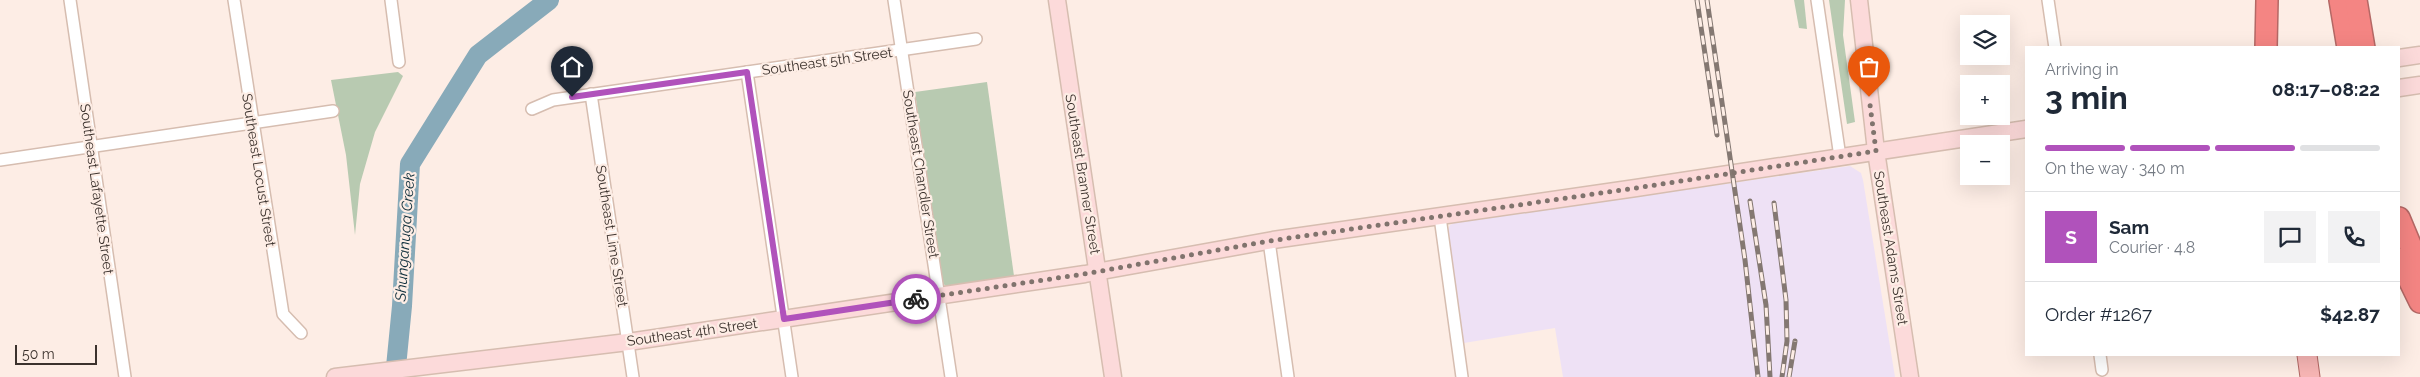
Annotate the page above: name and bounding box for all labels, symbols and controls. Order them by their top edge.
map controls [1960,15,2010,185]
button: layers [1960,15,2010,65]
street label: Southeast 5th Street [761,44,894,78]
pin [551,46,593,97]
pin [1848,46,1890,97]
icon: home [558,53,586,81]
icon: bag [1855,53,1883,81]
text: Arriving in [2045,60,2119,79]
button: + [1960,75,2010,125]
text: 08:17–08:22 [2272,78,2380,100]
text: 3 min [2045,79,2128,116]
street label: Southeast Chandler Street [900,89,942,260]
street label: Southeast Locust Street [239,92,279,248]
street label: Southeast Branner Street [1062,93,1104,256]
street label: Southeast Lafayette Street [77,103,117,276]
button: − [1960,135,2010,185]
text: On the way · 340 m [2045,159,2185,178]
street label: Southeast Lime Street [593,164,631,308]
street label: Southeast Adams Street [1871,170,1911,327]
water label: Shunganuga Creek [391,172,418,303]
button: chat [2264,211,2316,263]
button: phone [2328,211,2380,263]
text: Sam [2109,216,2149,238]
text: S [2065,226,2077,248]
text: Courier · 4.8 [2109,238,2195,257]
courier [891,274,941,324]
icon: bike [902,285,930,313]
text: Order #1267 [2045,303,2152,325]
text: $42.87 [2320,303,2380,325]
street label: Southeast 4th Street [626,315,759,349]
scale bar [15,342,98,365]
text: 50 m [22,346,55,362]

